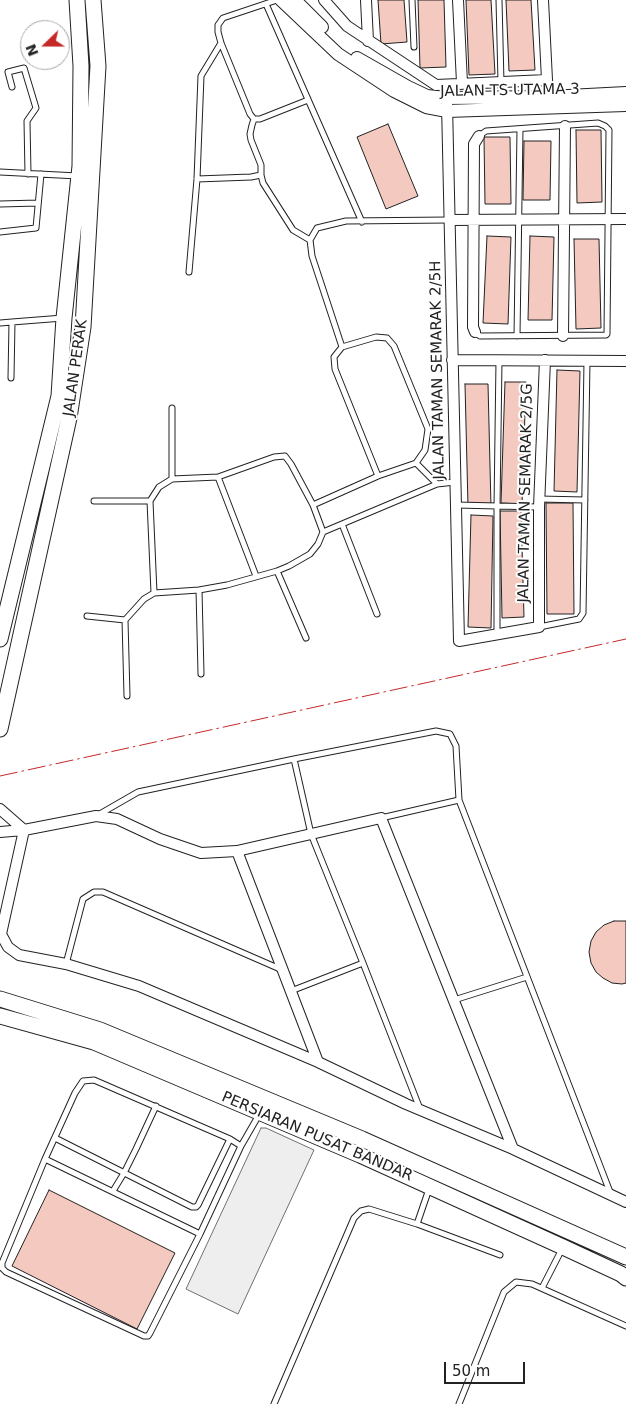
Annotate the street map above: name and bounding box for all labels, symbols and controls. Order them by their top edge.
north arrow [20,20,70,70]
text: N [22,42,42,59]
street label: JALAN TS UTAMA 3 [440,81,580,101]
street label: JALAN TAMAN SEMARAK 2/5H [427,260,449,480]
street label: JALAN PERAK [60,318,92,418]
street label: JALAN TAMAN SEMARAK 2/5G [515,383,537,603]
street label: PERSIARAN PUSAT BANDAR [219,1089,415,1185]
scale bar [446,1352,527,1384]
text: 50 m [452,1362,490,1380]

